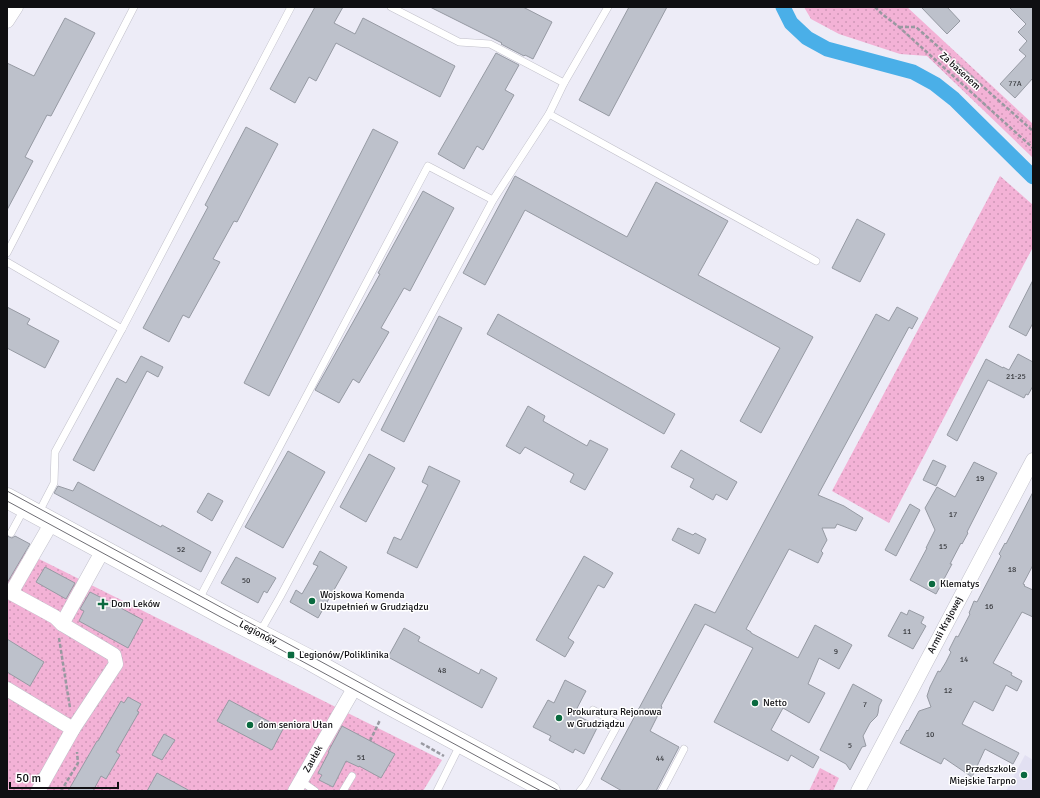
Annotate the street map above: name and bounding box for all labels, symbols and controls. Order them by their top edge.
street label: Za basenem [937,50,983,93]
house number: 77A [1008,78,1022,88]
house number: 21-25 [1006,371,1026,381]
house number: 19 [976,473,984,483]
house number: 17 [949,509,957,519]
house number: 15 [939,541,947,551]
house number: 52 [177,544,185,554]
house number: 18 [1008,564,1016,574]
house number: 50 [242,575,250,585]
place label: Klematys [940,578,980,590]
marker: Klematys [927,579,937,589]
place label: Wojskowa Komenda Uzupełnień w Grudziądzu [320,589,429,613]
street label: Armii Krajowej [925,594,965,656]
marker: Wojskowa Komenda Uzupełnień w Grudziądzu [307,596,317,606]
place label: Dom Leków [111,598,161,610]
marker: Dom Leków [98,599,108,609]
house number: 16 [985,601,993,611]
street label: Legionów [237,618,280,648]
house number: 11 [903,626,911,636]
house number: 9 [834,646,838,656]
place label: Legionów/Poliklinika [299,649,389,661]
marker: Legionów/Poliklinika [286,650,296,660]
house number: 14 [960,654,969,664]
house number: 48 [438,665,446,675]
house number: 12 [944,685,952,695]
place label: Netto [763,697,787,709]
marker: Netto [750,698,760,708]
house number: 7 [863,699,867,709]
place label: Prokuratura Rejonowa w Grudziądzu [567,706,662,730]
marker: Prokuratura Rejonowa w Grudziądzu [554,713,564,723]
place label: dom seniora Ułan [258,719,333,731]
marker: dom seniora Ułan [245,720,255,730]
house number: 10 [926,729,934,739]
house number: 5 [848,740,852,750]
street label: Zaułek [301,743,325,775]
house number: 51 [357,752,365,762]
house number: 44 [656,753,665,763]
place label: Przedszkole Miejskie Tarpno [949,763,1016,787]
scale bar [10,764,118,790]
marker: Przedszkole Miejskie Tarpno [1019,770,1029,780]
text: 50 m [16,771,41,786]

